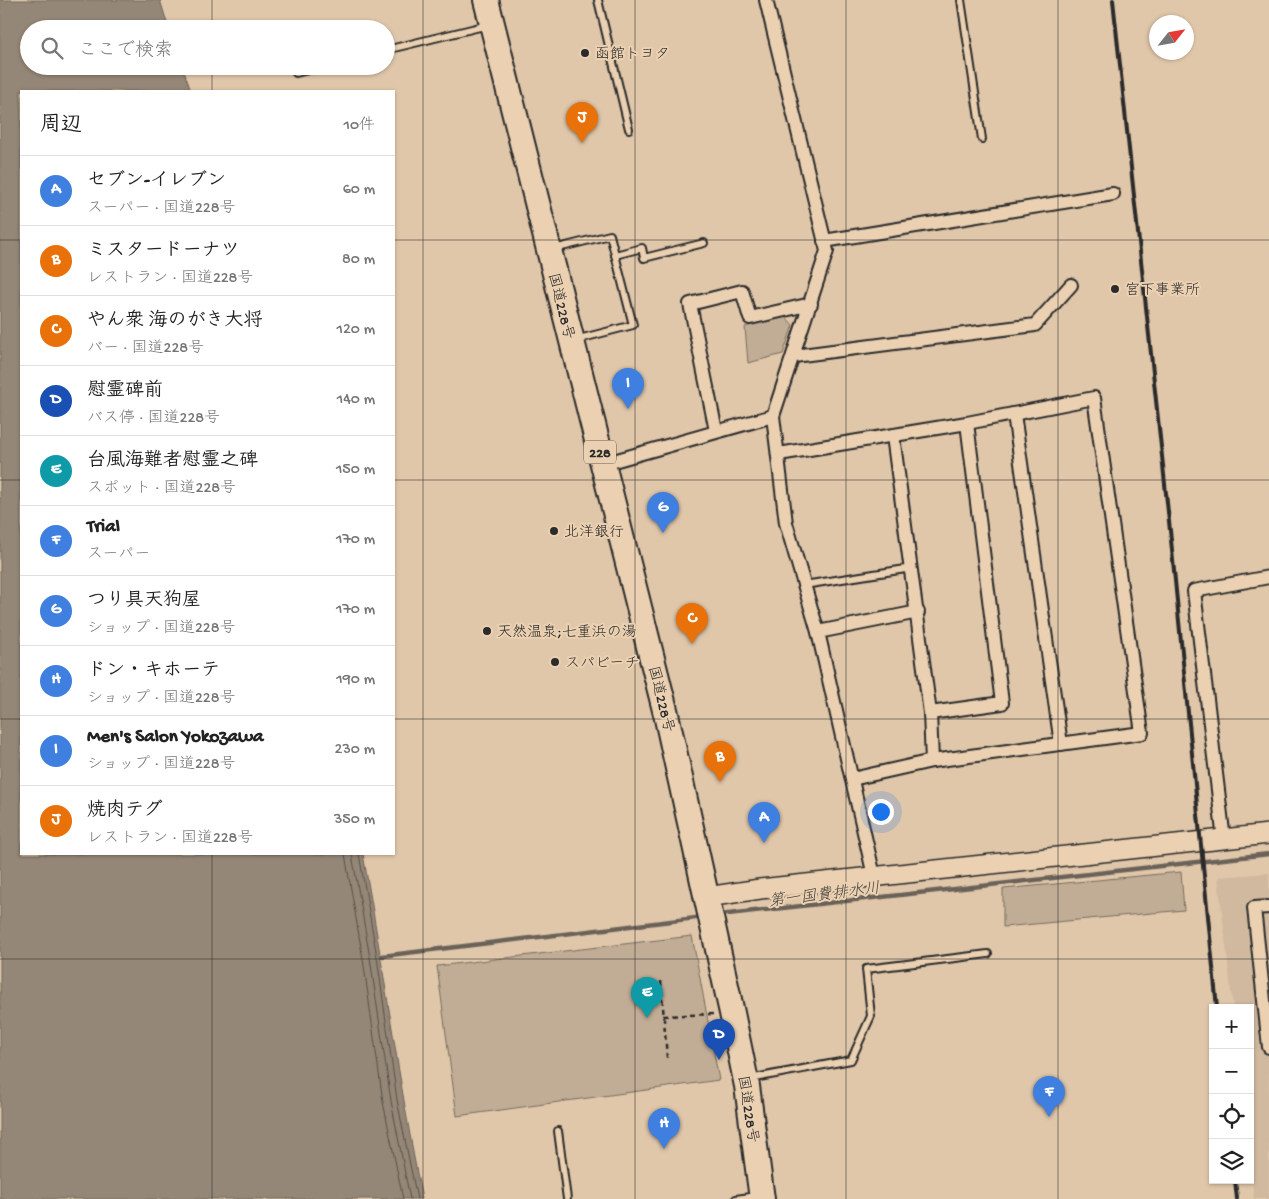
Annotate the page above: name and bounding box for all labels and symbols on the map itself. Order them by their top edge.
north arrow [1149,15,1194,60]
place label: 函館トヨタ [595,46,670,64]
marker: 函館トヨタ [579,47,591,59]
pin: J [566,102,598,143]
street label: 国道228号 [543,271,577,342]
place label: 宮下事業所 [1125,281,1200,300]
marker: 宮下事業所 [1109,283,1121,295]
pin: I [612,368,644,409]
road number: 228 [584,441,616,464]
pin: G [647,492,679,533]
place label: 北洋銀行 [564,524,624,542]
marker: 北洋銀行 [548,525,560,537]
pin: C [676,603,708,644]
place label: 天然温泉;七重浜の湯 [497,623,637,642]
marker: 天然温泉;七重浜の湯 [481,625,493,637]
place label: スパビーチ [565,655,639,673]
marker: スパビーチ [549,656,561,668]
street label: 国道228号 [643,664,677,735]
pin: B [704,741,736,782]
your location [868,799,894,825]
pin: A [748,802,780,843]
water label: 第一国費排水川 [767,878,881,913]
pin: E [631,977,663,1018]
pin: D [703,1019,735,1060]
street label: 国道228号 [733,1074,761,1144]
pin: F [1033,1076,1065,1117]
pin: H [648,1108,680,1149]

